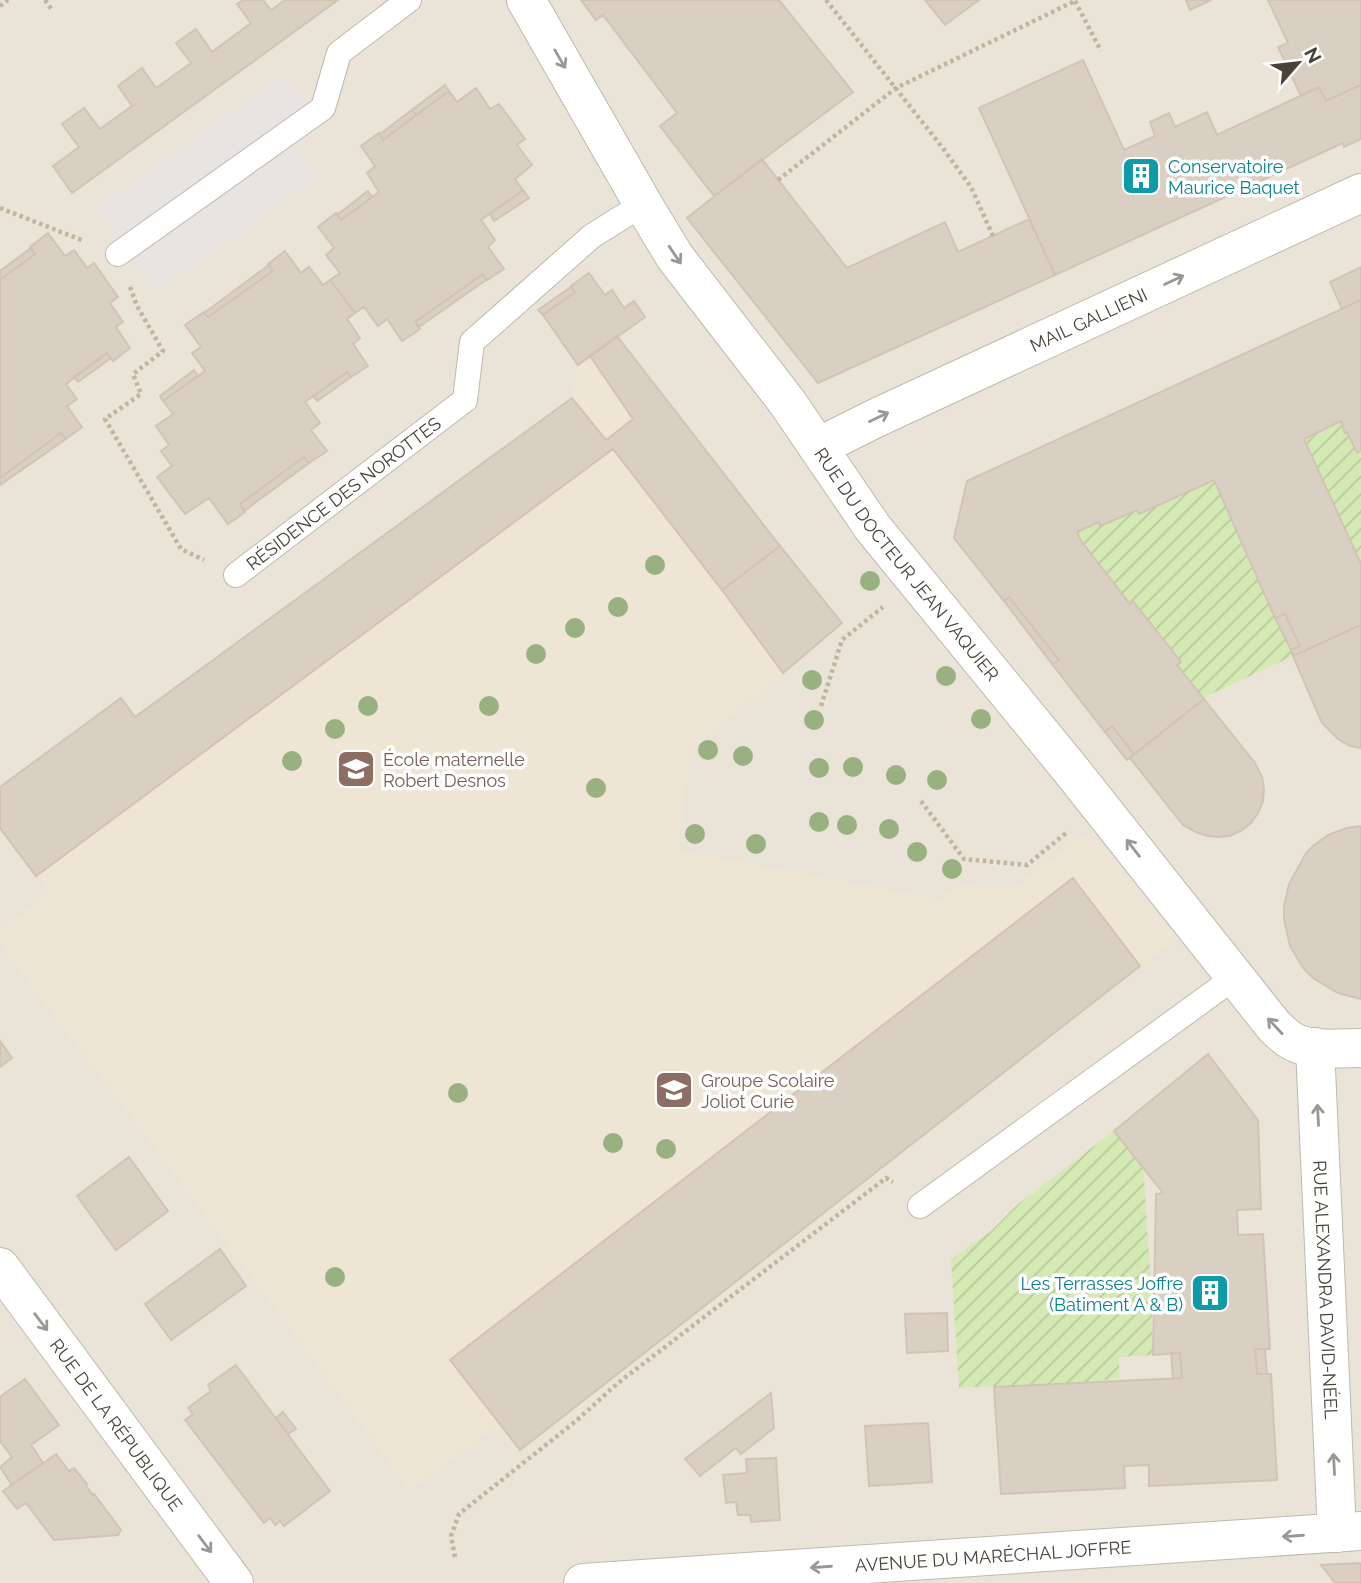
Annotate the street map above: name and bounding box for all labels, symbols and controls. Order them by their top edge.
north arrow [1263,28,1333,98]
text: N [1300,43,1326,67]
one-way arrow [553,49,567,69]
building icon: Conservatoire Maurice Baquet [1120,155,1162,197]
place label: Conservatoire Maurice Baquet [1168,156,1300,198]
one-way arrow [668,245,682,265]
one-way arrow [1163,273,1184,286]
street label: MAIL GALLIENI [1026,283,1150,356]
one-way arrow [868,410,889,423]
street label: RÉSIDENCE DES NOROTTES [242,412,445,574]
street label: RUE DU DOCTEUR JEAN VAQUIER [811,443,1004,685]
school or university icon: École maternelle Robert Desnos [335,748,377,790]
place label: École maternelle Robert Desnos [383,748,525,791]
one-way arrow [1126,840,1141,858]
one-way arrow [1267,1017,1283,1035]
school or university icon: Groupe Scolaire Joliot Curie [653,1069,695,1111]
place label: Groupe Scolaire Joliot Curie [701,1070,835,1112]
one-way arrow [1312,1104,1325,1127]
street label: RUE ALEXANDRA DAVID-NÉEL [1310,1160,1342,1420]
building icon: Les Terrasses Joffre (Batiment A & B) [1189,1272,1231,1314]
place label: Les Terrasses Joffre (Batiment A & B) [1021,1273,1183,1315]
one-way arrow [33,1312,48,1331]
street label: RUE DE LA RÉPUBLIQUE [46,1334,187,1515]
one-way arrow [1327,1453,1340,1476]
one-way arrow [1282,1529,1305,1542]
one-way arrow [198,1534,213,1553]
street label: AVENUE DU MARÉCHAL JOFFRE [854,1536,1132,1575]
one-way arrow [811,1561,833,1574]

